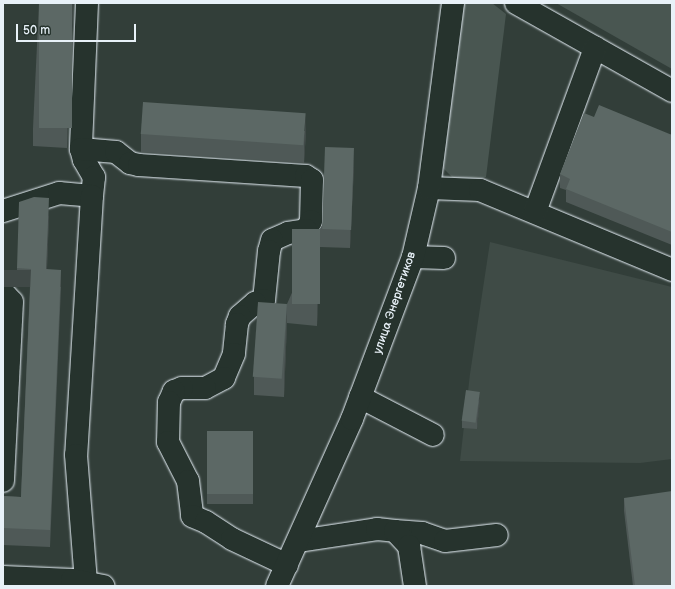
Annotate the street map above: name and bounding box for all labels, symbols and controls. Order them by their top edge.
scale bar [18,16,138,42]
text: 50 m [23,23,50,38]
street label: улица Энергетиков [371,250,419,356]

